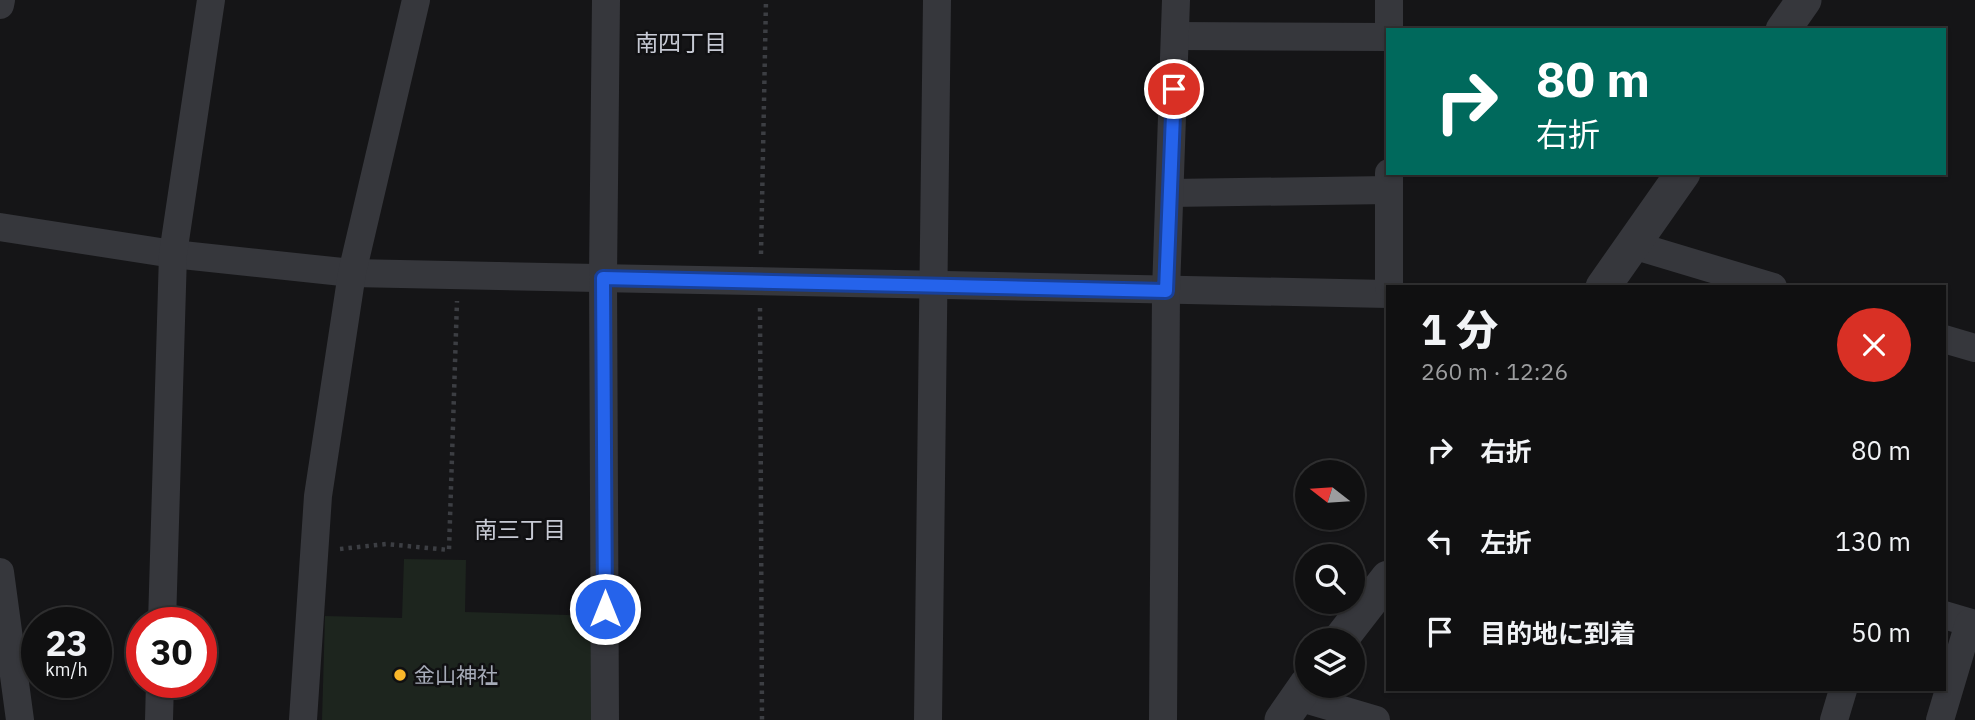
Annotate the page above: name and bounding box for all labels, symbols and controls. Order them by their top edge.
district label: 南四丁目 [635,27,727,57]
text: 80 m [1536,47,1650,110]
icon: right [1421,56,1512,147]
pin [1144,59,1204,119]
icon: arrive [1155,70,1193,108]
text: 右折 [1536,113,1600,155]
text: 1 分 [1421,302,1498,357]
button: close [1837,308,1911,382]
text: 260 m · 12:26 [1421,356,1568,386]
icon: right [1421,431,1459,469]
text: 80 m [1851,433,1911,467]
text: 右折 [1480,434,1532,468]
north arrow [1295,460,1365,530]
map controls [1295,460,1365,698]
district label: 南三丁目 [474,514,566,544]
icon: left [1421,522,1459,560]
text: 130 m [1835,524,1911,558]
text: 左折 [1480,525,1532,559]
button: search [1295,544,1365,614]
position arrow [568,572,642,646]
speed limit sign: 30 [126,607,217,698]
icon: arrive [1421,613,1459,651]
text: 50 m [1851,615,1911,649]
text: 目的地に到着 [1480,616,1636,650]
text: 23 [45,620,88,666]
button: layers [1295,628,1365,698]
text: km/h [45,658,88,681]
place label: 金山神社 [414,661,498,689]
marker: 金山神社 [392,667,408,683]

